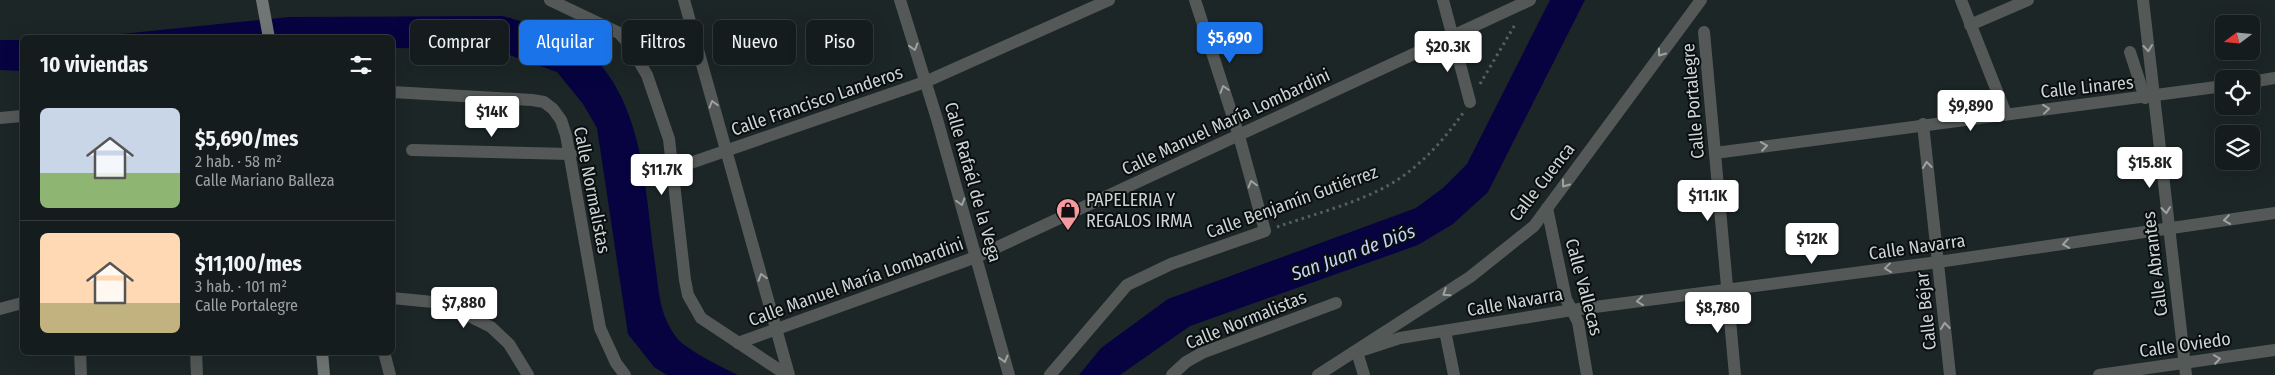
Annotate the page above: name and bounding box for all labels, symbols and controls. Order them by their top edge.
north arrow [2215,15,2260,60]
map controls [2215,15,2260,170]
chip: Comprar [410,20,509,65]
chip: Alquilar [519,20,612,65]
chip: Filtros [622,20,703,65]
chip: Nuevo [713,20,796,65]
chip: Piso [806,20,873,65]
pin: $5,690 [1189,22,1271,64]
text: $5,690 [1208,28,1252,47]
pin: $20.3K [1407,30,1489,73]
text: $20.3K [1426,37,1470,56]
one-way arrow [909,42,919,50]
street label: Calle Portalegre [1677,42,1709,160]
one-way arrow [2142,45,2153,53]
one-way arrow [1658,47,1667,57]
icon: filters [347,51,375,79]
text: 10 viviendas [40,52,148,78]
street label: Calle Francisco Landeros [728,61,906,141]
street label: Calle Manuel María Lombardini [1118,64,1334,180]
button: locate [2215,70,2260,115]
street label: Calle Linares [2039,71,2135,103]
one-way arrow [1220,86,1230,94]
pin: $9,890 [1930,90,2012,132]
pin: $14K [462,96,522,138]
text: $9,890 [1949,96,1993,115]
street label: Calle Rafaél de la Vega [940,99,1006,265]
one-way arrow [709,100,719,109]
text: $14K [476,102,508,121]
one-way arrow [2042,104,2050,115]
street label: Calle Normalistas [569,125,615,255]
button: layers [2215,125,2260,170]
text: $5,690/mes [195,126,298,152]
icon: home [80,128,140,188]
street label: Calle Cuenca [1505,138,1579,225]
one-way arrow [1760,141,1768,152]
pin: $15.8K [2109,146,2191,189]
text: 2 hab. · 58 m² [195,152,282,171]
text: $15.8K [2128,153,2172,172]
pin: $11.7K [621,154,703,196]
text: $11.7K [642,160,682,179]
street label: Calle Benjamín Gutiérrez [1203,161,1381,243]
one-way arrow [1922,161,1933,169]
text: Calle Mariano Balleza [195,171,335,190]
one-way arrow [1562,178,1571,188]
pin: $11.1K [1667,180,1749,222]
one-way arrow [1248,181,1258,189]
text: $11.1K [1689,186,1727,205]
place label: PAPELERIA Y REGALOS IRMA [1086,189,1193,232]
shop icon: PAPELERIA Y REGALOS IRMA [1055,197,1081,231]
one-way arrow [955,198,965,206]
one-way arrow [2160,206,2171,214]
street label: Calle Abrantes [2138,210,2172,318]
one-way arrow [2222,214,2230,225]
water label: San Juan de Diós [1287,219,1418,286]
pin: $12K [1782,222,1842,265]
text: $12K [1797,229,1827,248]
street label: Calle Navarra [1867,229,1967,265]
street label: Calle Manuel María Lombardini [746,233,966,331]
street label: Calle Vallecas [1561,236,1608,338]
one-way arrow [2062,238,2070,248]
text: $11,100/mes [195,251,302,277]
icon: home [80,253,140,313]
one-way arrow [1883,263,1892,273]
street label: Calle Béjar [1911,270,1941,351]
one-way arrow [757,274,767,282]
text: 3 hab. · 101 m² [195,277,287,296]
street label: Calle Navarra [1465,283,1565,321]
pin: $7,880 [423,286,505,329]
street label: Calle Normalistas [1182,286,1310,354]
one-way arrow [1443,287,1452,296]
pin: $8,780 [1677,292,1759,334]
text: $7,880 [442,293,486,312]
one-way arrow [1635,295,1643,306]
text: Calle Portalegre [195,296,298,315]
text: $8,780 [1696,298,1740,317]
one-way arrow [1940,322,1951,330]
street label: Calle Oviedo [2138,328,2232,362]
one-way arrow [999,354,1009,363]
one-way arrow [2213,354,2221,364]

